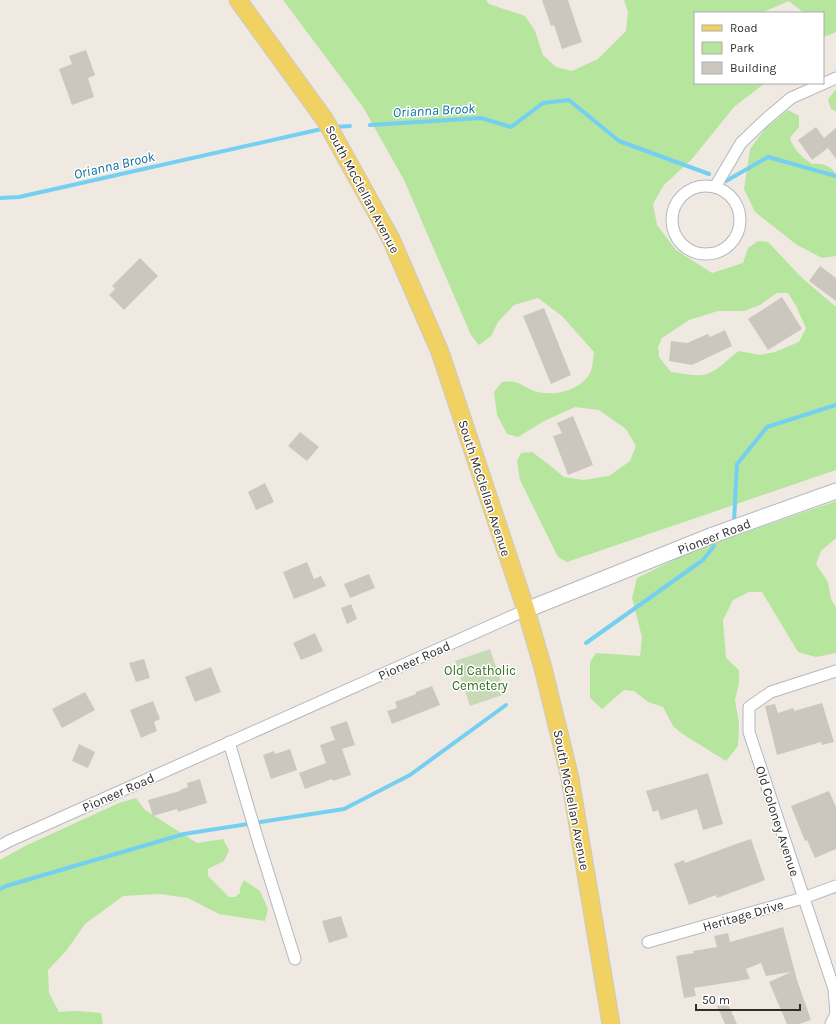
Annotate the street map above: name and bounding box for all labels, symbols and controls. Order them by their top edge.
legend [694,12,824,84]
text: Road [730,21,758,35]
text: Park [730,41,755,55]
text: Building [730,61,777,75]
water label: Orianna Brook [392,100,477,121]
street label: South McClellan Avenue [322,123,403,256]
water label: Orianna Brook [72,148,157,183]
street label: South McClellan Avenue [455,418,514,559]
street label: Pioneer Road [676,516,753,557]
street label: Pioneer Road [376,638,452,683]
park label: Old Catholic Cemetery [444,663,516,693]
street label: South McClellan Avenue [551,729,593,872]
street label: Old Coloney Avenue [753,764,803,879]
street label: Pioneer Road [80,770,156,815]
street label: Heritage Drive [701,897,786,934]
scale bar [696,986,800,1012]
text: 50 m [702,993,730,1007]

